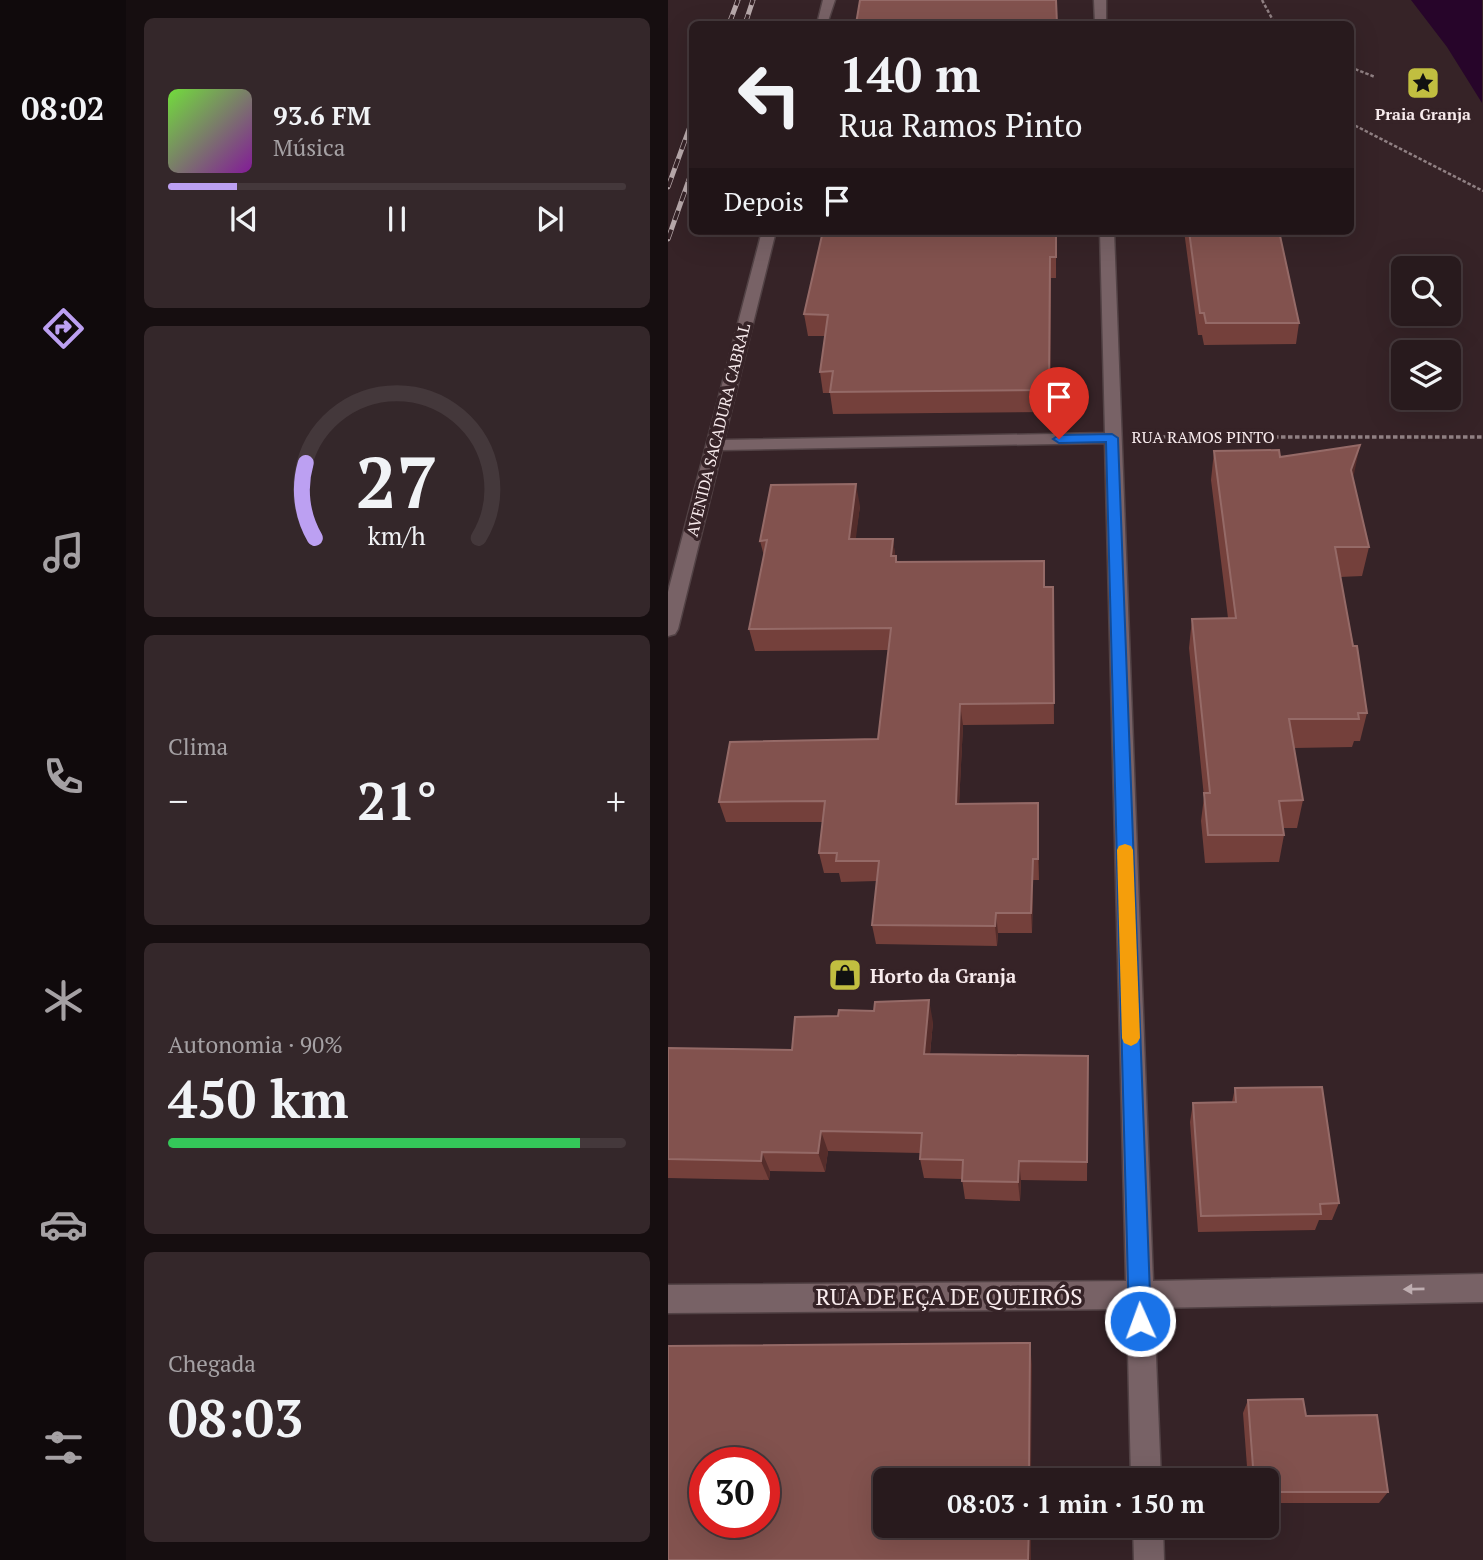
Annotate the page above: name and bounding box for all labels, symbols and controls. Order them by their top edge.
text: 140 m [839,41,981,106]
icon: left [724,49,815,140]
place icon: Praia Granja [1404,64,1442,102]
text: 08:02 [21,87,105,129]
text: 93.6 FM [273,98,371,132]
place label: Praia Granja [1375,103,1471,125]
text: Rua Ramos Pinto [839,104,1082,146]
text: Música [273,132,345,163]
icon: arrive [818,182,856,220]
text: Depois [724,184,804,218]
icon: previous [225,200,263,238]
icon: pause [378,200,416,238]
icon: next [531,200,569,238]
map controls [1391,256,1461,410]
button: search [1391,256,1461,326]
icon: directions [39,304,88,353]
street label: AVENIDA SACADURA CABRAL [681,321,755,539]
button: layers [1391,340,1461,410]
pin [1029,367,1089,439]
icon: arrive [1040,378,1078,416]
street label: RUA RAMOS PINTO [1132,426,1275,448]
text: 27 [356,432,438,529]
text: km/h [368,518,426,551]
icon: music [39,528,88,577]
text: Clima [168,731,228,762]
icon: phone [39,752,88,801]
text: 21° [357,766,437,835]
text: − [168,776,188,826]
text: + [606,776,626,826]
shop icon: Horto da Granja [826,956,864,994]
place label: Horto da Granja [870,963,1017,988]
icon: climate [39,976,88,1025]
text: Autonomia · 90% [168,1029,343,1060]
text: 450 km [168,1064,349,1133]
icon: car [39,1200,88,1249]
street label: RUA DE EÇA DE QUEIRÓS [815,1281,1083,1312]
position arrow [1103,1284,1177,1358]
one-way arrow [1403,1284,1425,1295]
text: Chegada [168,1348,256,1379]
text: 08:03 [168,1383,303,1452]
icon: filters [39,1423,88,1472]
speed limit sign: 30 [689,1447,780,1538]
text: 08:03 · 1 min · 150 m [947,1486,1205,1520]

